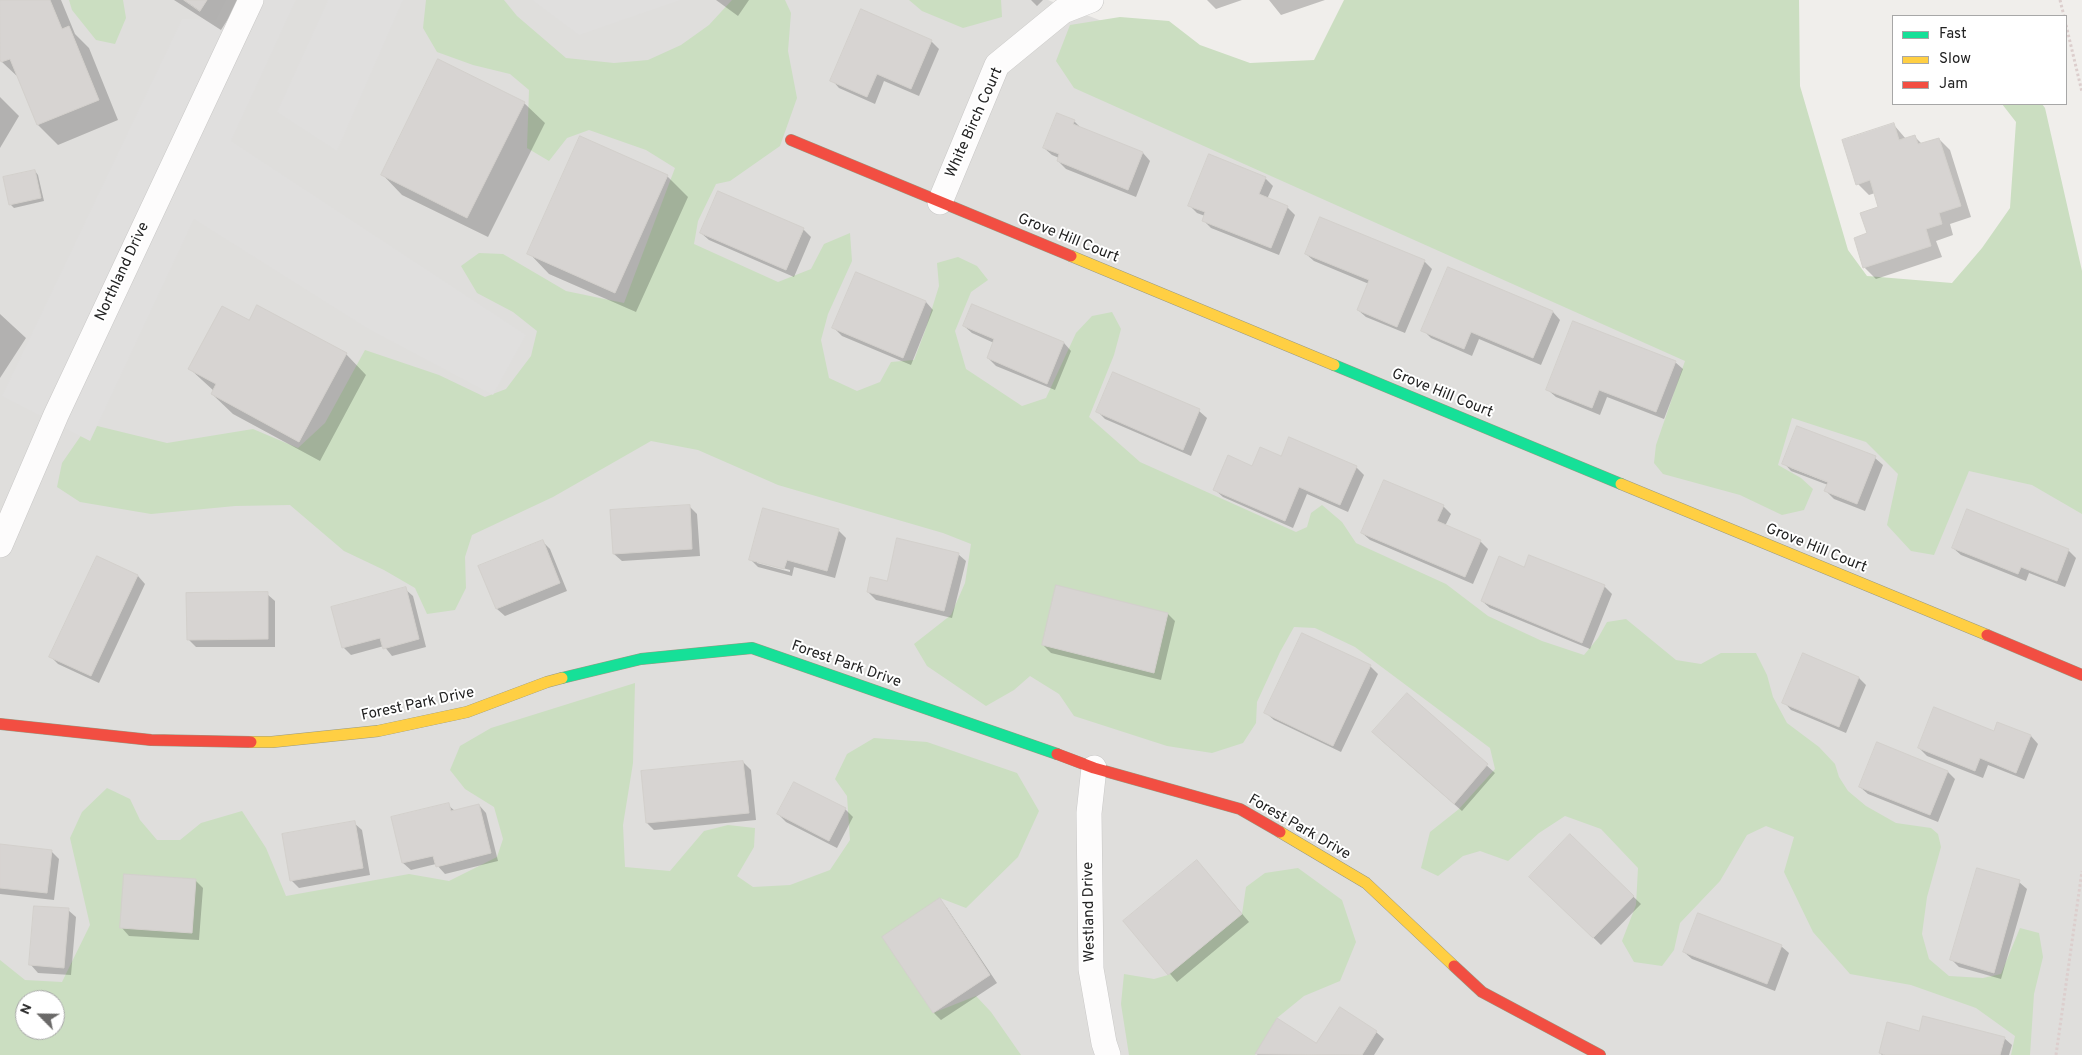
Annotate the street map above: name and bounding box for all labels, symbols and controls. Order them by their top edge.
legend [1892,15,2067,105]
text: Fast [1939,25,1967,44]
text: Slow [1939,50,1971,69]
street label: White Birch Court [943,65,1007,181]
text: Jam [1939,75,1968,94]
street label: Grove Hill Court [1015,211,1121,267]
street label: Northland Drive [92,220,154,324]
street label: Grove Hill Court [1389,366,1495,422]
street label: Grove Hill Court [1763,521,1869,577]
street label: Forest Park Drive [789,638,903,692]
street label: Forest Park Drive [360,684,476,726]
street label: Forest Park Drive [1245,791,1353,865]
street label: Westland Drive [1080,862,1100,962]
north arrow [15,990,65,1040]
text: N [17,1001,36,1017]

